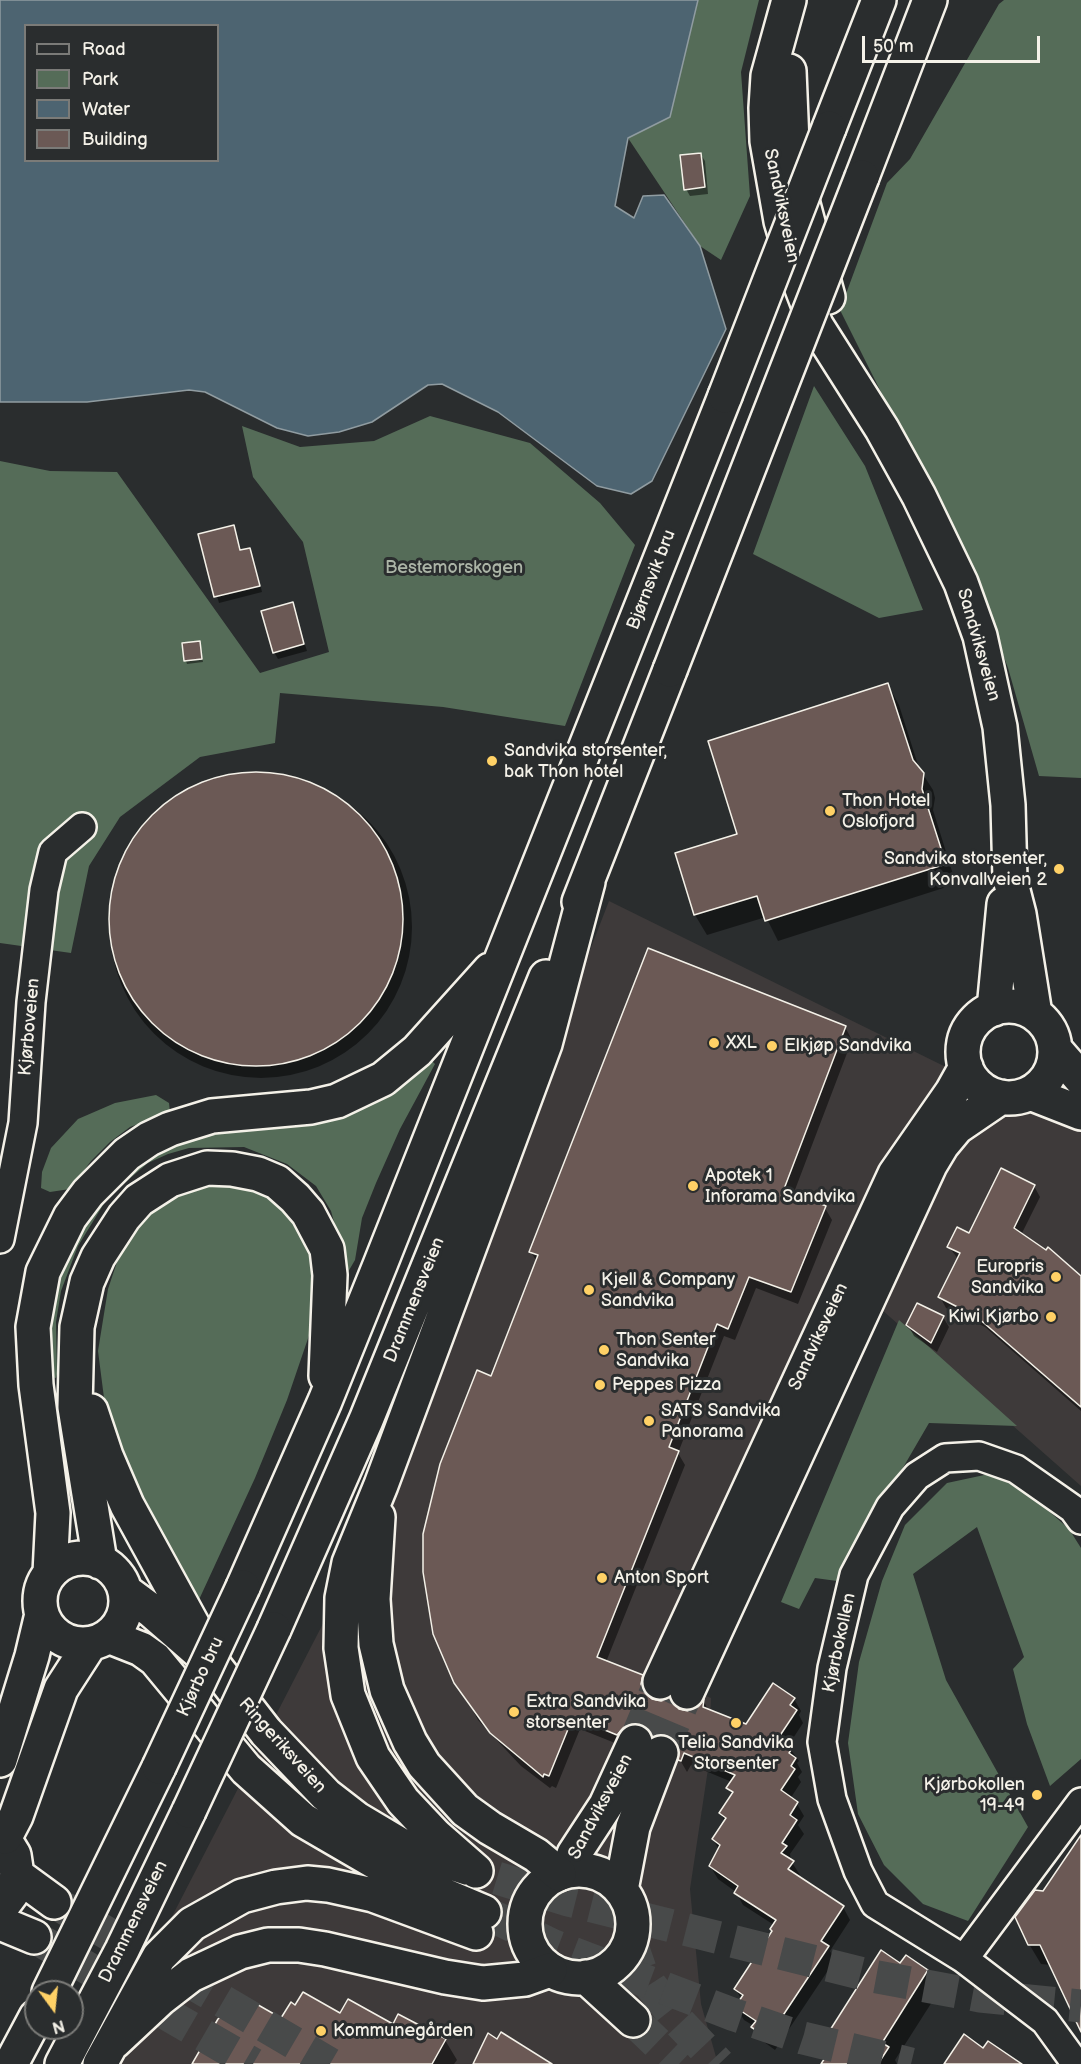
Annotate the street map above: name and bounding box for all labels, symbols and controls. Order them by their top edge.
legend [24,24,219,162]
scale bar [865,24,1044,62]
text: 50 m [873,36,914,57]
text: Road [82,39,126,60]
text: Park [82,69,118,90]
text: Water [82,99,130,120]
text: Building [82,129,148,150]
street label: Sandviksveien [758,147,804,265]
street label: Bjørnsvik bru [623,527,681,633]
park label: Bestemorskogen [385,557,523,579]
street label: Sandviksveien [952,586,1004,704]
place label: Sandvika storsenter, bak Thon hotel [504,740,667,783]
marker: Sandvika storsenter, bak Thon hotel [485,754,499,768]
place label: Thon Hotel Oslofjord [842,790,930,832]
marker: Thon Hotel Oslofjord [823,804,837,818]
place label: Sandvika storsenter, Konvallveien 2 [884,848,1047,890]
marker: Sandvika storsenter, Konvallveien 2 [1052,862,1066,876]
street label: Kjørboveien [15,977,45,1077]
place label: XXL [726,1032,757,1054]
place label: Elkjøp Sandvika [784,1035,912,1057]
marker: XXL [707,1036,721,1050]
marker: Elkjøp Sandvika [765,1039,779,1053]
place label: Apotek 1 Inforama Sandvika [705,1165,855,1208]
marker: Apotek 1 Inforama Sandvika [686,1179,700,1193]
street label: Drammensveien [380,1234,450,1366]
place label: Europris Sandvika [971,1256,1044,1298]
place label: Kjell & Company Sandvika [601,1269,735,1312]
marker: Europris Sandvika [1049,1270,1063,1284]
street label: Sandviksveien [785,1280,853,1394]
marker: Kjell & Company Sandvika [582,1283,596,1297]
place label: Kiwi Kjørbo [948,1306,1039,1328]
marker: Kiwi Kjørbo [1044,1310,1058,1324]
place label: Thon Senter Sandvika [616,1329,715,1372]
marker: Thon Senter Sandvika [597,1343,611,1357]
place label: Peppes Pizza [612,1374,721,1396]
marker: Peppes Pizza [593,1378,607,1392]
place label: SATS Sandvika Panorama [661,1400,781,1442]
marker: SATS Sandvika Panorama [642,1414,656,1428]
place label: Anton Sport [614,1567,709,1589]
marker: Anton Sport [595,1571,609,1585]
street label: Kjørbokollen [819,1591,861,1695]
street label: Kjørbo bru [173,1634,229,1720]
place label: Extra Sandvika storsenter [526,1691,646,1734]
street label: Ringeriksveien [234,1694,330,1798]
marker: Extra Sandvika storsenter [507,1705,521,1719]
marker: Telia Sandvika Storsenter [729,1716,743,1730]
place label: Telia Sandvika Storsenter [678,1732,794,1774]
street label: Sandviksveien [564,1751,638,1863]
place label: Kjørbokollen 19-49 [924,1774,1025,1816]
marker: Kjørbokollen 19-49 [1030,1788,1044,1802]
street label: Drammensveien [95,1857,173,1987]
north arrow [24,1980,84,2040]
text: N [50,2015,67,2037]
place label: Kommunegården [333,2020,473,2042]
marker: Kommunegården [314,2024,328,2038]

